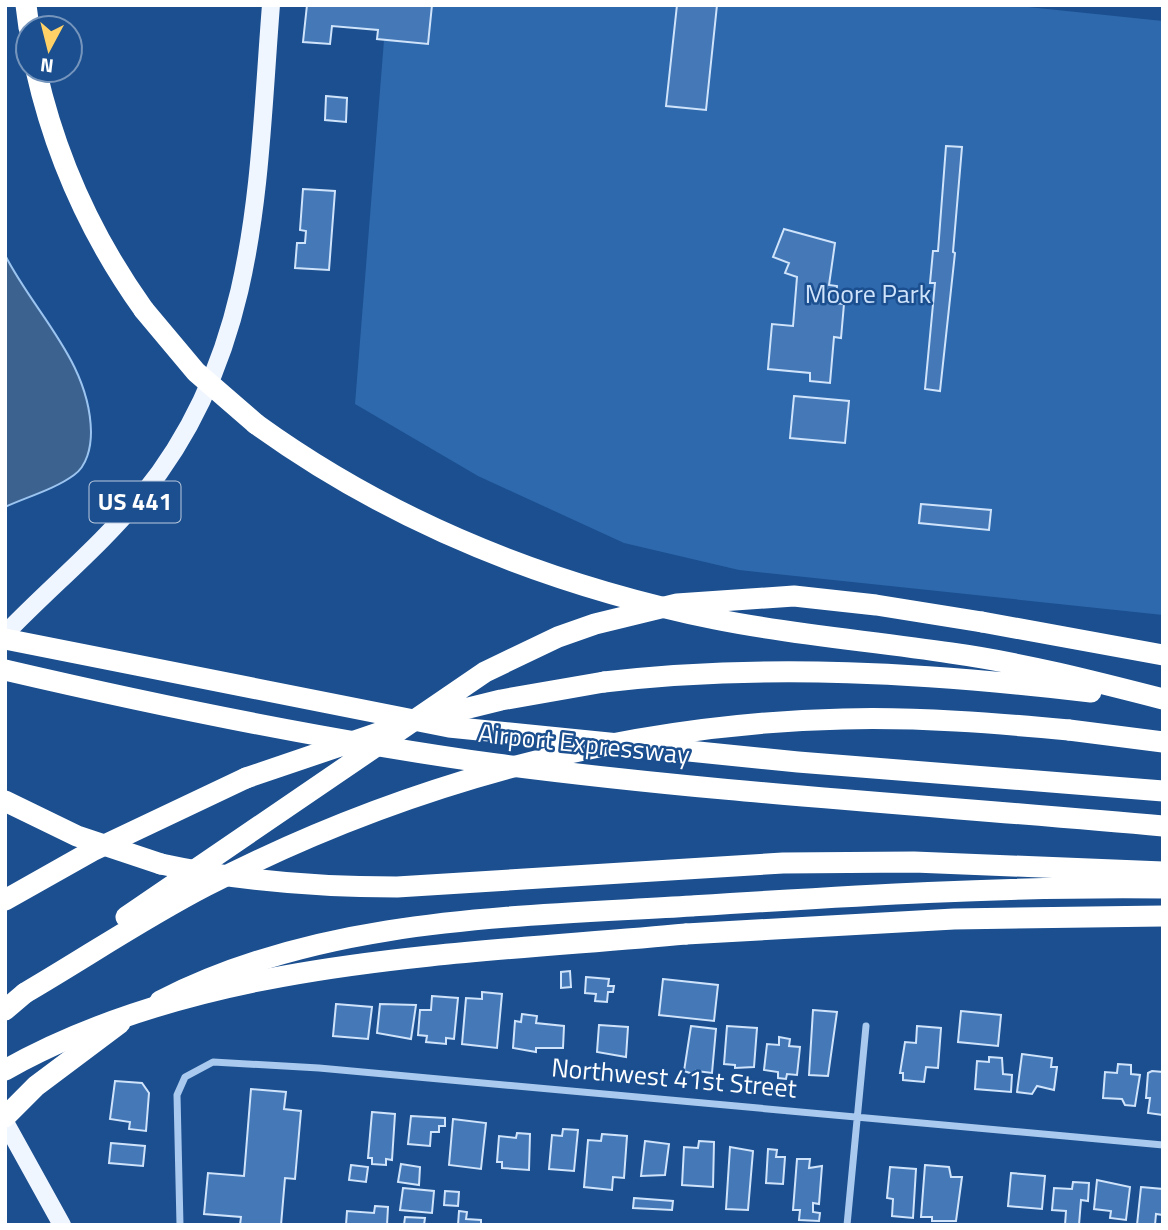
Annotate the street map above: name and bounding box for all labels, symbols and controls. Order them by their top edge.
north arrow [14,14,84,84]
text: N [39,51,55,82]
park label: Moore Park [805,274,931,313]
road number: US 441 [90,481,180,522]
street label: Airport Expressway [476,713,692,774]
street label: Northwest 41st Street [550,1047,798,1108]

